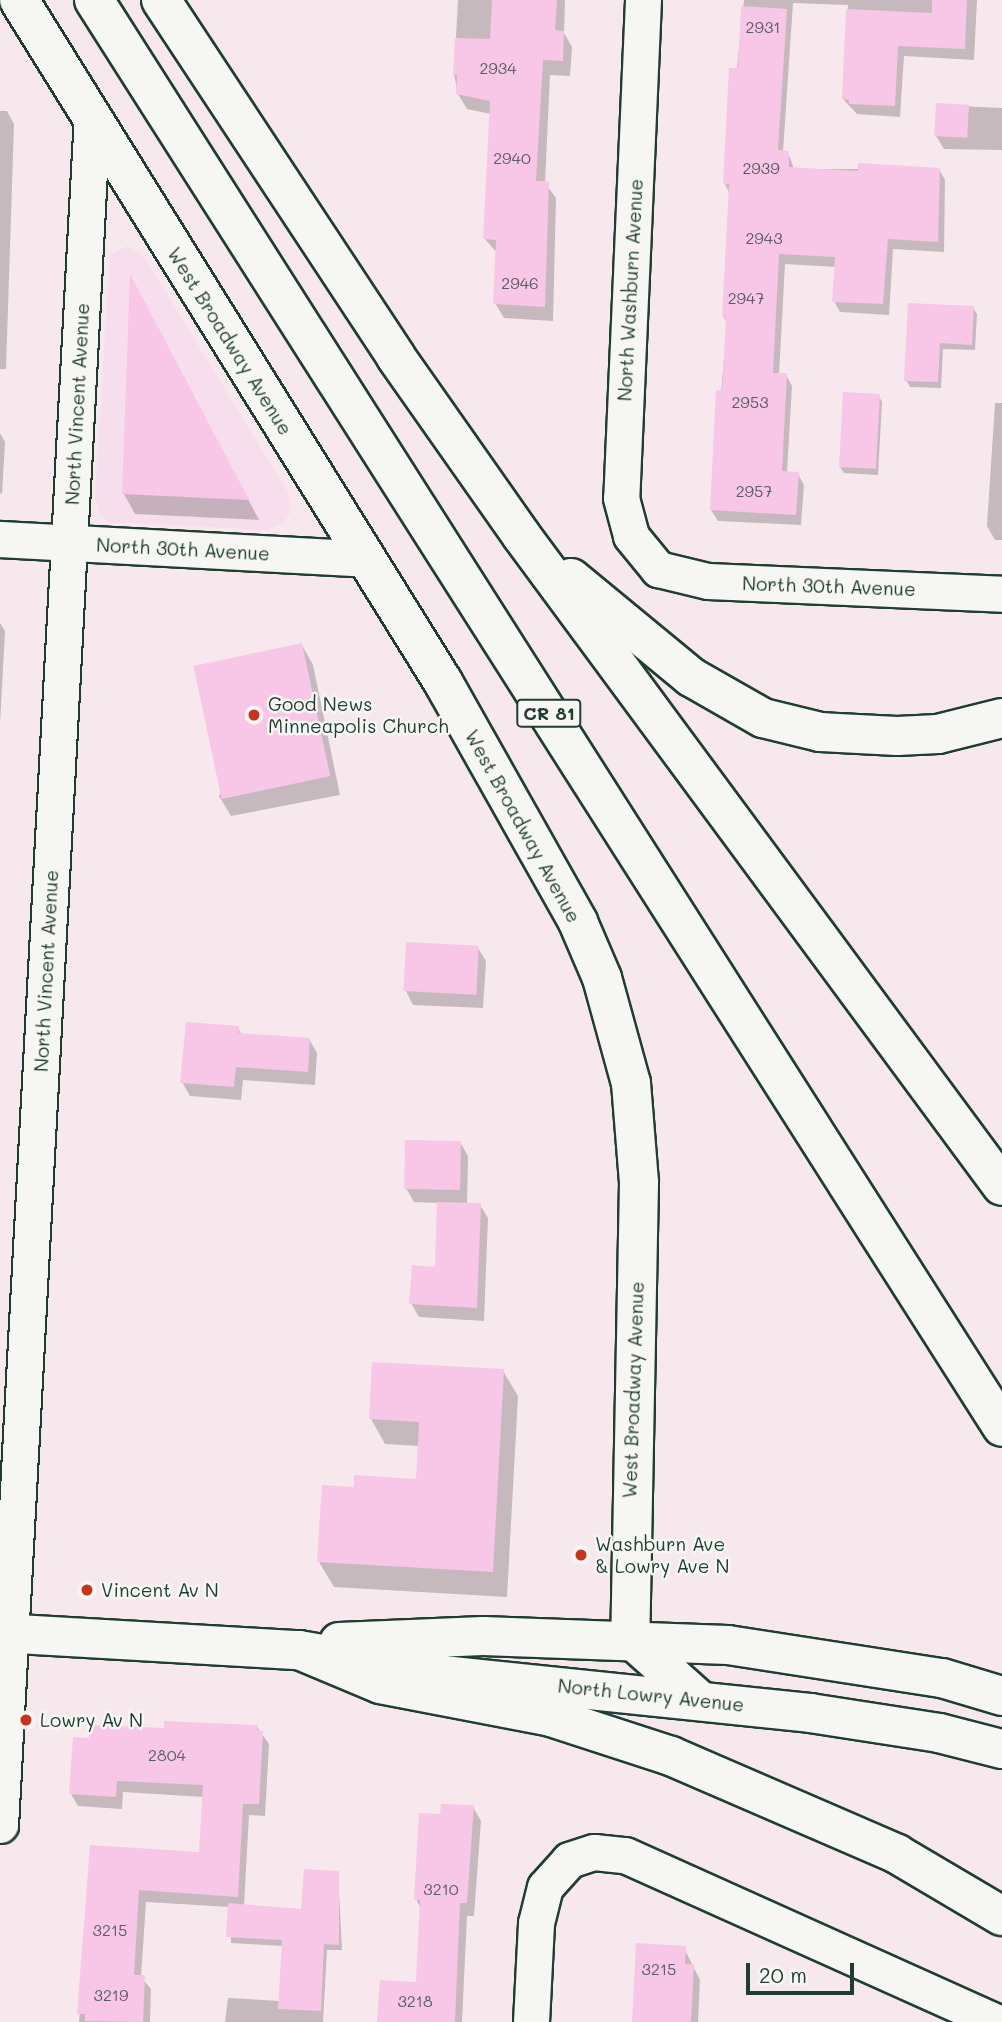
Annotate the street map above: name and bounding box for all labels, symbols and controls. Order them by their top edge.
house number: 2931 [746,17,780,37]
house number: 2934 [479,58,517,78]
house number: 2940 [493,148,531,168]
house number: 2939 [742,158,780,178]
street label: North Washburn Avenue [613,178,647,402]
house number: 2943 [745,228,783,248]
street label: West Broadway Avenue [163,243,297,439]
house number: 2946 [501,273,539,293]
house number: 2947 [728,288,764,308]
street label: North Vincent Avenue [60,302,94,506]
house number: 2953 [731,392,769,412]
house number: 2957 [736,481,772,501]
street label: North 30th Avenue [96,533,270,565]
street label: North 30th Avenue [742,572,916,600]
place label: Good News Minneapolis Church [268,693,449,737]
road number: CR 81 [516,698,582,728]
marker: Good News Minneapolis Church [246,707,262,723]
street label: West Broadway Avenue [460,726,586,926]
street label: North Vincent Avenue [29,869,63,1073]
street label: West Broadway Avenue [618,1281,648,1499]
place label: Washburn Ave & Lowry Ave N [595,1533,730,1577]
marker: Washburn Ave & Lowry Ave N [573,1547,589,1563]
place label: Vincent Av N [101,1579,219,1601]
marker: Vincent Av N [79,1582,95,1598]
street label: North Lowry Avenue [557,1674,745,1716]
place label: Lowry Av N [40,1709,143,1731]
marker: Lowry Av N [18,1712,34,1728]
house number: 2804 [148,1745,186,1765]
house number: 3210 [423,1879,459,1899]
house number: 3215 [93,1920,127,1940]
scale bar [750,1948,858,1992]
house number: 3215 [642,1959,676,1979]
text: 20 m [759,1961,807,1988]
house number: 3219 [94,1985,128,2005]
house number: 3218 [397,1991,433,2011]

